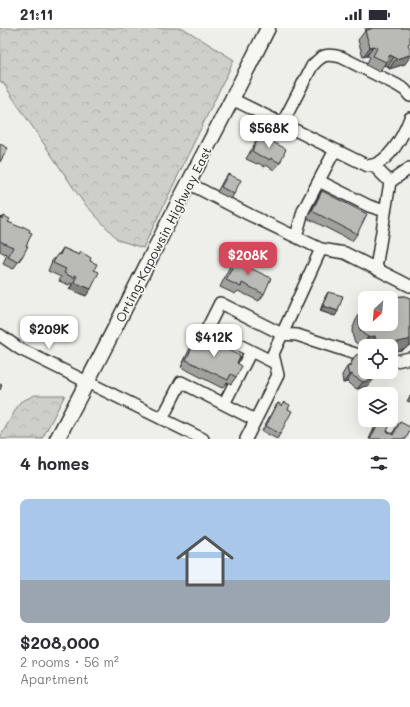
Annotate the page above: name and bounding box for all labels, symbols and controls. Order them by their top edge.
text: 21:11 [20,4,53,24]
pin: $568K [241,115,297,149]
text: $568K [249,119,289,136]
street label: Orting-Kapowsin Highway East [111,143,215,325]
pin: $208K [220,242,276,276]
text: $208K [228,246,268,263]
north arrow [358,291,398,331]
map controls [358,291,398,427]
pin: $209K [21,316,77,350]
text: $209K [29,320,69,337]
pin: $412K [186,324,242,358]
text: $412K [195,328,233,345]
button: locate [358,339,398,379]
button: layers [358,387,398,427]
text: 4 homes [20,452,89,474]
icon: filters [368,452,390,474]
icon: home [169,525,241,597]
text: $208,000 [20,631,100,653]
text: 2 rooms · 56 m² [20,653,119,670]
text: Apartment [20,670,89,687]

